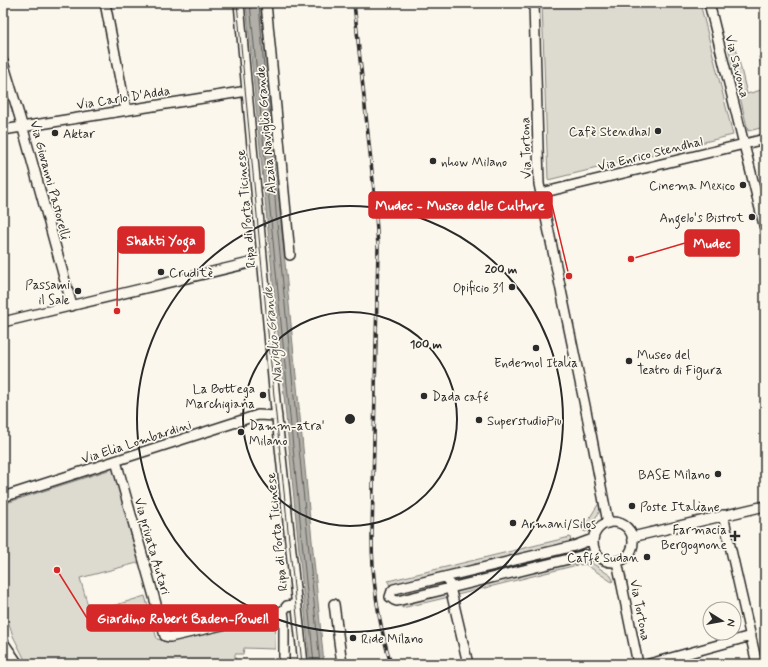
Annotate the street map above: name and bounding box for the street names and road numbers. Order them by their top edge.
street label: Via Savona [721,33,753,100]
street label: Alzaia Naviglio Grande [252,65,282,194]
street label: Via Carlo D'Adda [75,83,171,114]
street label: Via Tortona [517,117,536,179]
street label: Via Giovanni Pastorelli [25,119,74,242]
street label: Via Enrico Stendhal [596,133,705,176]
street label: Ripa di Porta Ticinese [233,149,260,269]
street label: Via Elia Lombardini [79,417,194,468]
street label: Ripa di Porta Ticinese [263,472,292,592]
street label: Via privata Autari [130,496,174,597]
street label: Via Tortona [625,578,654,642]

